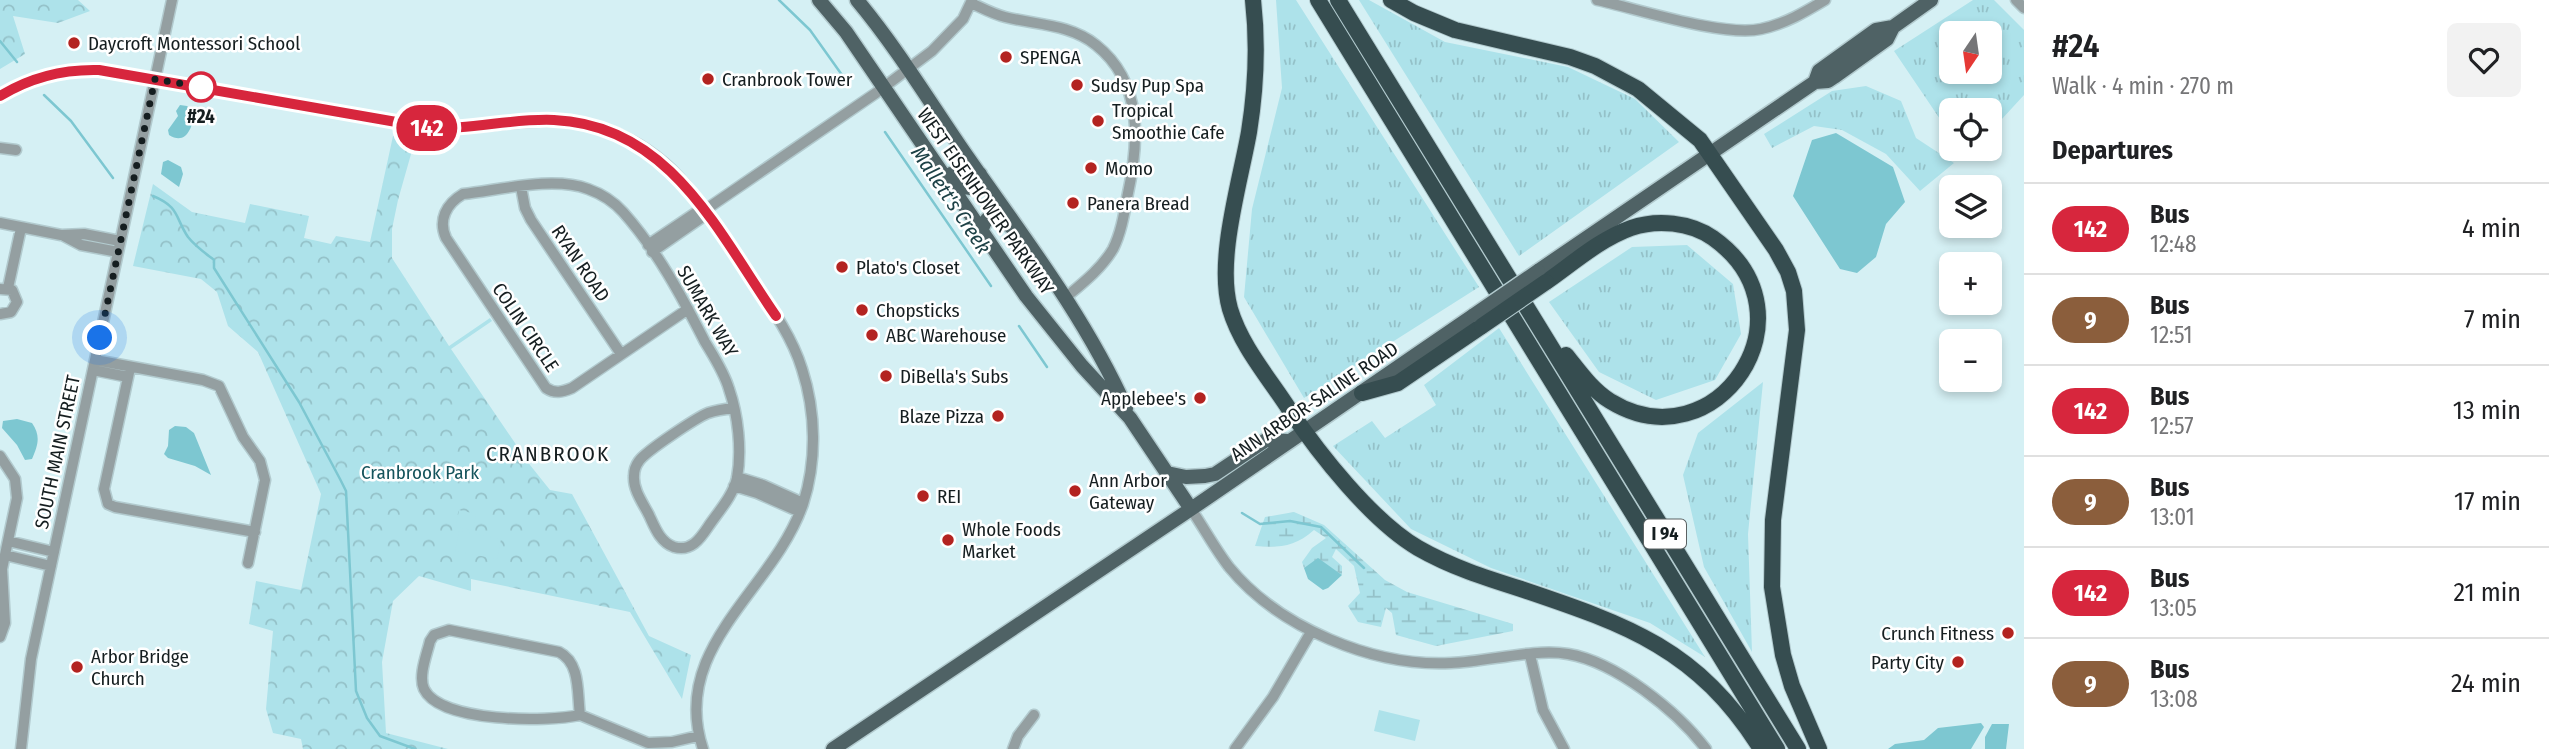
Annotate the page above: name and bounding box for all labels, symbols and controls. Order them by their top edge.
north arrow [1939,21,2002,84]
map controls [1939,21,2002,392]
button: heart [2447,23,2521,97]
text: #24 [2052,26,2100,66]
place label: Daycroft Montessori School [88,32,300,55]
marker: Daycroft Montessori School [66,35,82,51]
place label: SPENGA [1020,46,1081,69]
marker: SPENGA [998,49,1014,65]
place label: Cranbrook Tower [722,68,853,91]
marker: Cranbrook Tower [700,71,716,87]
marker: #24 [186,72,216,102]
text: Walk · 4 min · 270 m [2052,72,2234,100]
place label: Sudsy Pup Spa [1091,74,1204,97]
marker: Sudsy Pup Spa [1069,77,1085,93]
button: locate [1939,98,2002,161]
place label: Tropical Smoothie Cafe [1112,99,1225,144]
street label: WEST EISENHOWER PARKWAY [912,104,1059,299]
place label: #24 [187,105,215,128]
line badge: 142 [387,105,467,151]
marker: Tropical Smoothie Cafe [1090,113,1106,129]
text: 142 [410,114,444,142]
text: Departures [2052,135,2173,166]
water label: Mallett's Creek [905,141,997,259]
place label: Momo [1105,157,1153,180]
marker: Momo [1083,160,1099,176]
button: layers [1939,175,2002,238]
place label: Panera Bread [1087,192,1190,215]
marker: Panera Bread [1065,195,1081,211]
text: Bus [2150,199,2189,230]
text: 4 min [2462,213,2521,244]
text: 142 [2074,215,2107,243]
street label: RYAN ROAD [547,221,615,306]
text: 12:48 [2150,230,2197,258]
button: + [1939,252,2002,315]
place label: Plato's Closet [856,256,961,279]
marker: Plato's Closet [834,259,850,275]
street label: SUMARK WAY [672,261,743,362]
street label: COLIN CIRCLE [487,278,564,376]
text: Bus [2150,290,2189,321]
place label: Chopsticks [876,299,960,322]
marker: Chopsticks [854,302,870,318]
text: 7 min [2464,304,2521,335]
text: 9 [2084,306,2097,334]
your location [82,320,117,355]
text: 12:51 [2150,321,2192,349]
place label: ABC Warehouse [886,324,1006,347]
marker: ABC Warehouse [864,327,880,343]
button: − [1939,329,2002,392]
street label: ANN ARBOR-SALINE ROAD [1226,337,1402,466]
place label: DiBella's Subs [900,365,1008,388]
marker: DiBella's Subs [878,368,894,384]
street label: SOUTH MAIN STREET [30,373,85,531]
text: Bus [2150,381,2189,412]
place label: Applebee's [1101,387,1186,410]
marker: Applebee's [1192,390,1208,406]
text: 13 min [2453,395,2521,426]
text: 142 [2074,397,2107,425]
place label: Blaze Pizza [899,405,984,428]
marker: Blaze Pizza [990,408,1006,424]
text: 12:57 [2150,412,2193,440]
district label: CRANBROOK [486,441,610,467]
park label: Cranbrook Park [361,461,479,484]
place label: Ann Arbor Gateway [1089,469,1167,514]
text: Bus [2150,472,2189,503]
marker: Ann Arbor Gateway [1067,483,1083,499]
place label: REI [937,485,961,508]
text: 17 min [2454,486,2521,517]
marker: REI [915,488,931,504]
text: 9 [2084,488,2097,516]
text: 13:01 [2150,503,2195,531]
place label: Whole Foods Market [962,518,1061,563]
road number: I 94 [1644,520,1686,548]
marker: Whole Foods Market [940,532,956,548]
text: Bus [2150,563,2189,594]
text: 21 min [2454,577,2521,608]
text: 142 [2074,579,2107,607]
text: 13:05 [2150,594,2197,622]
place label: Crunch Fitness [1881,622,1994,645]
marker: Crunch Fitness [2000,625,2016,641]
place label: Arbor Bridge Church [91,645,189,690]
place label: Party City [1871,651,1945,674]
marker: Party City [1950,654,1966,670]
text: Bus [2150,654,2189,685]
marker: Arbor Bridge Church [69,659,85,675]
text: 24 min [2451,668,2521,699]
text: 9 [2084,670,2097,698]
text: 13:08 [2150,685,2198,713]

